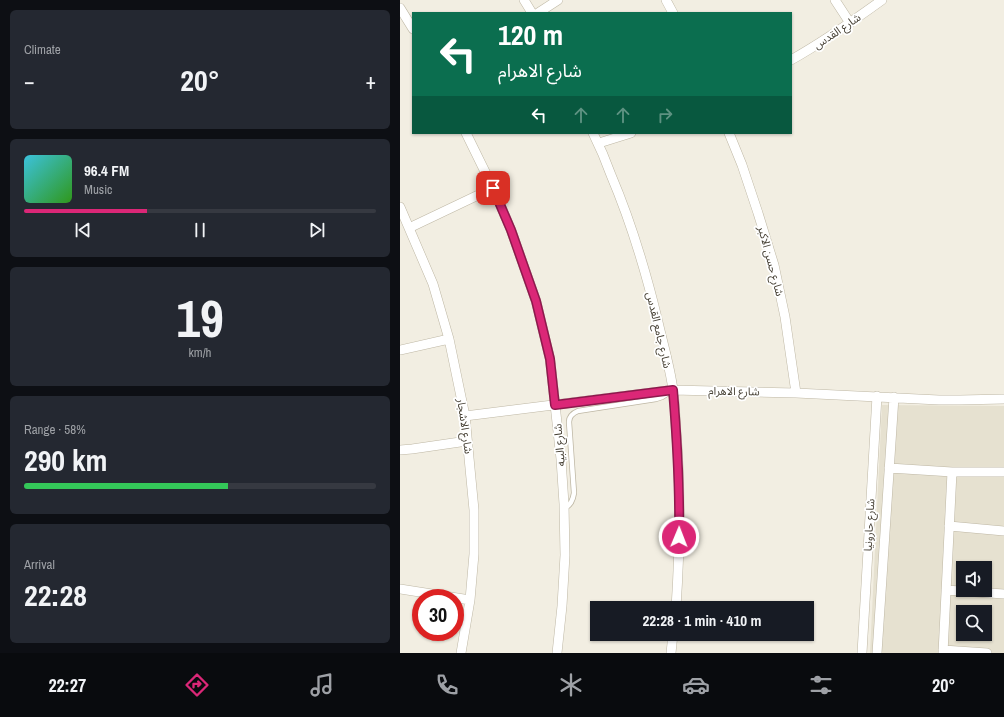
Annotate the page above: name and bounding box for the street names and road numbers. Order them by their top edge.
street label: شارع القدس [811,10,864,53]
street label: شارع حسن الاكبر [754,223,787,298]
street label: شارع جامع القدس [642,291,675,370]
street label: شارع الاهرام [708,384,760,399]
street label: شارع الاشجار [453,396,476,455]
street label: شارع البيه [550,423,569,467]
street label: شارع حارونيا [861,498,878,552]

